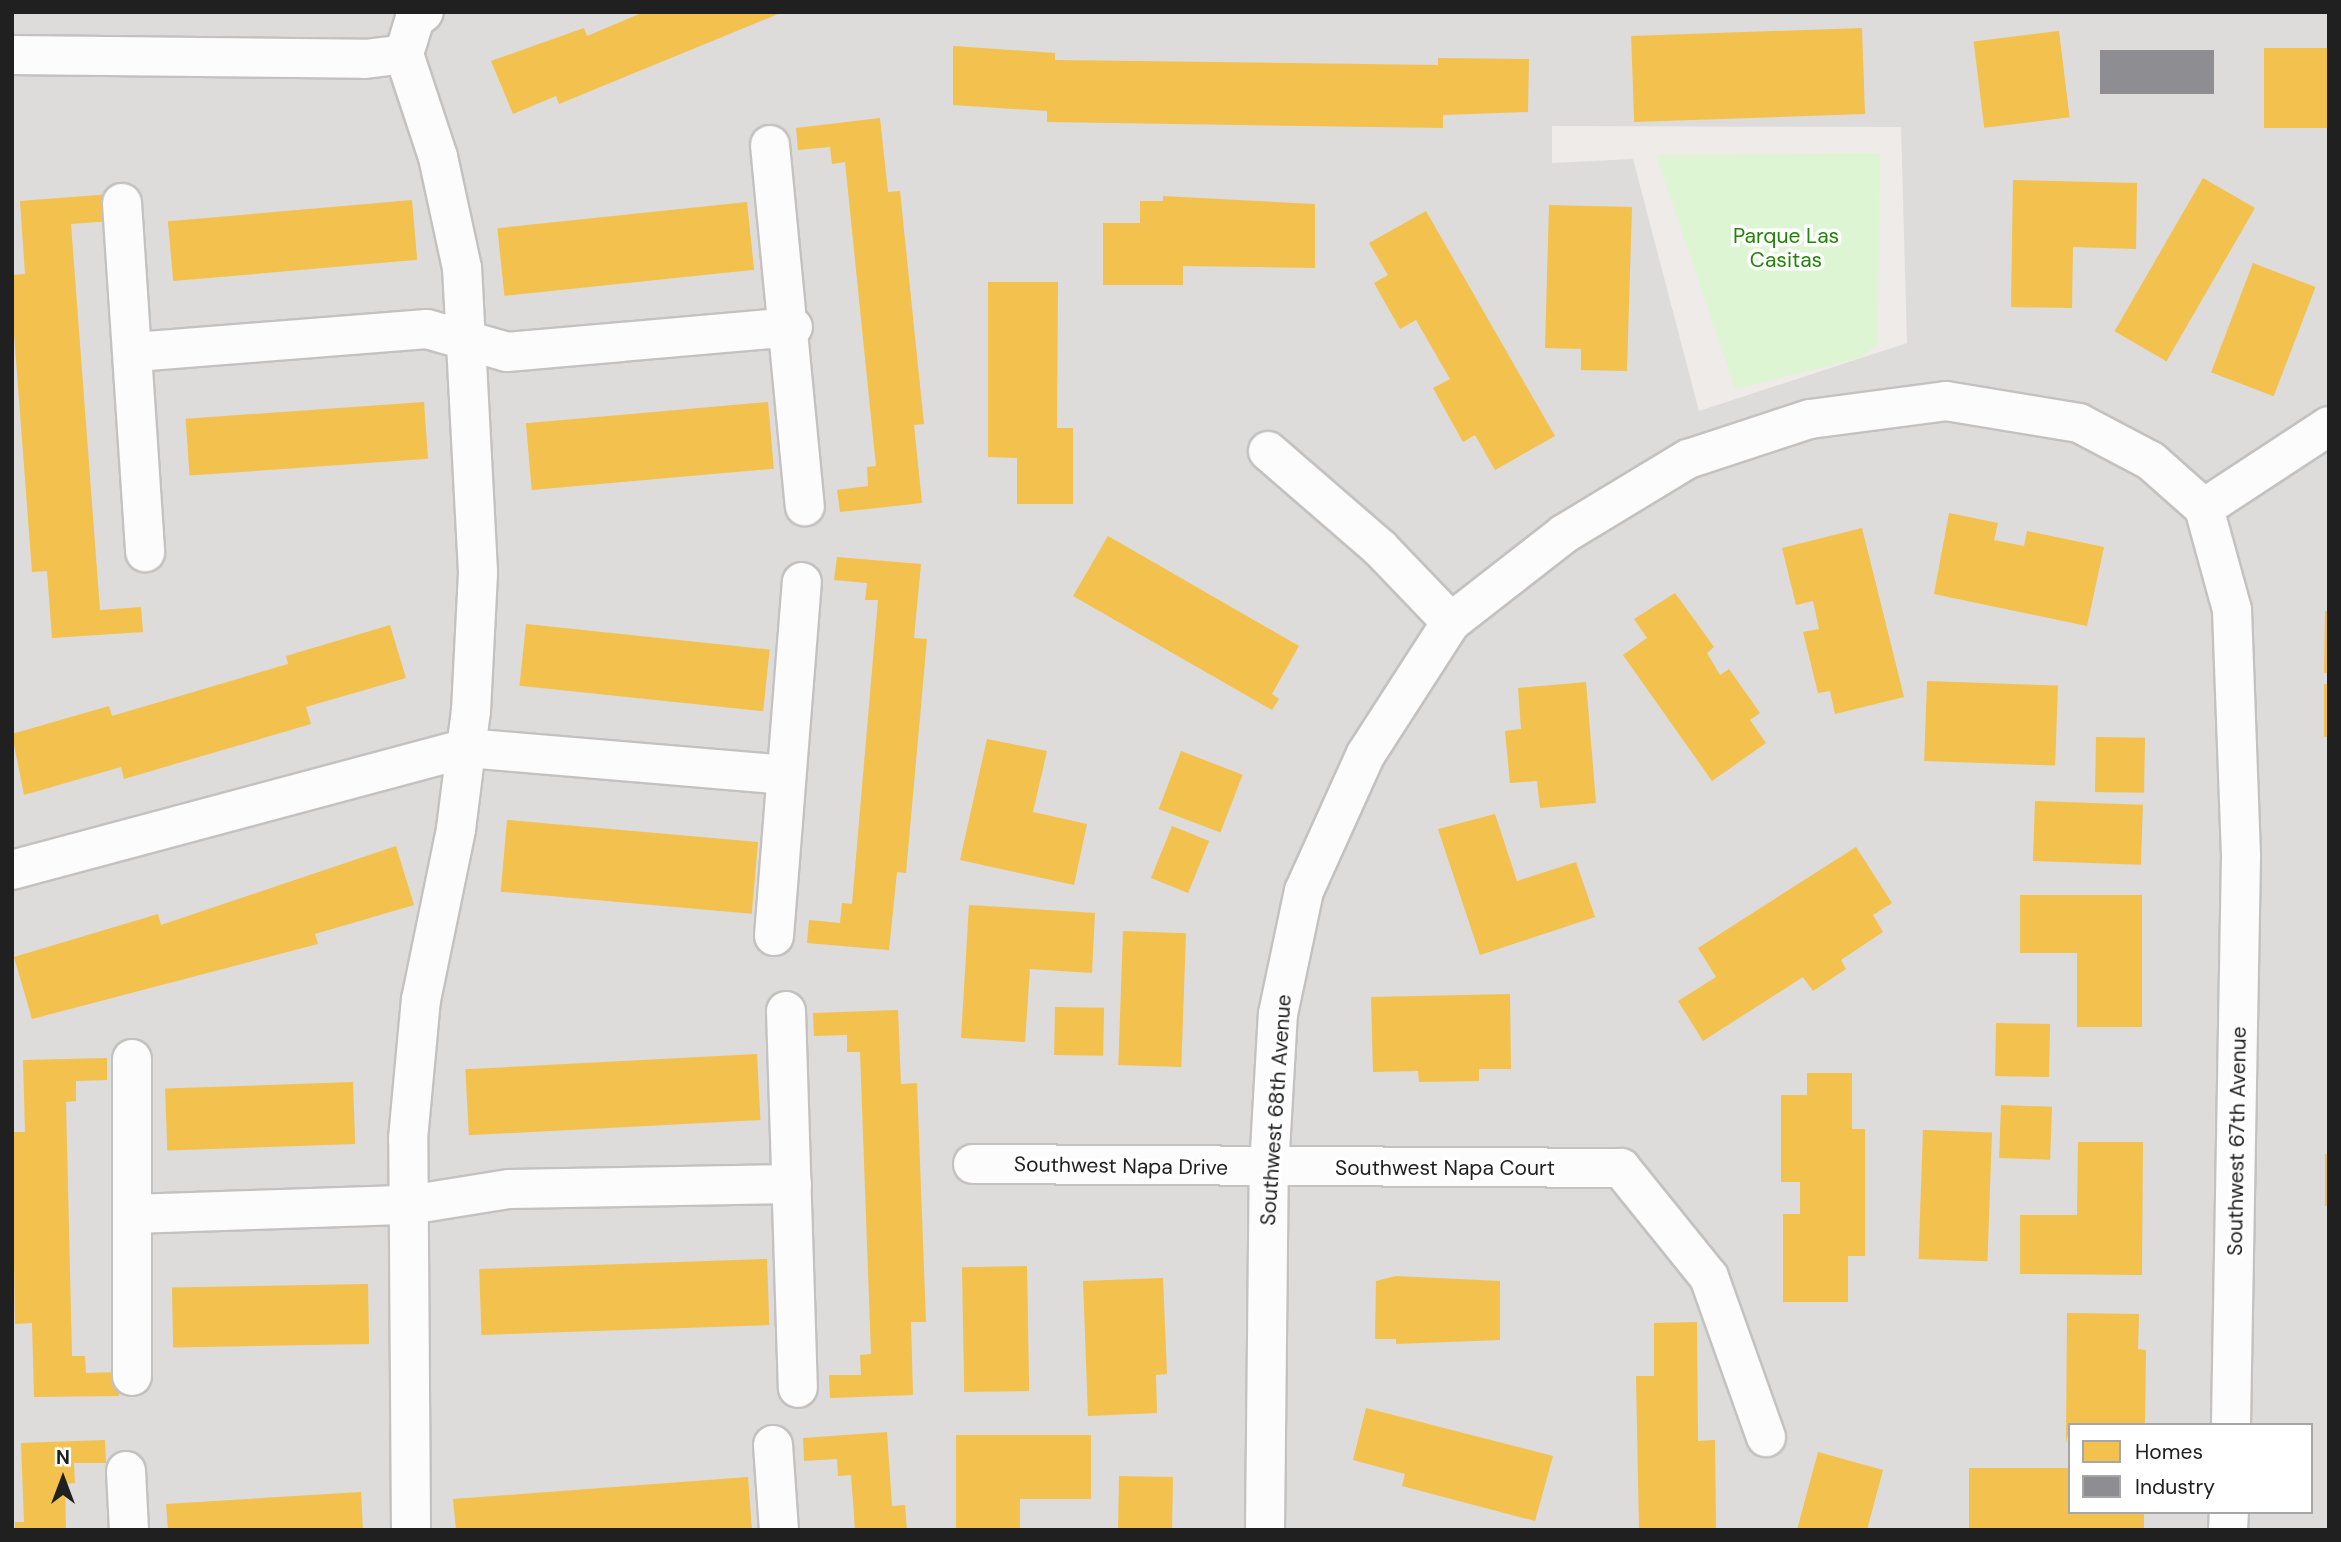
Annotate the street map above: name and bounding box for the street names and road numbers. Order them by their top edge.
street label: Southwest 68th Avenue [1255,994,1297,1226]
street label: Southwest 67th Avenue [2222,1026,2252,1256]
street label: Southwest Napa Drive [1014,1152,1228,1180]
street label: Southwest Napa Court [1335,1155,1555,1181]

